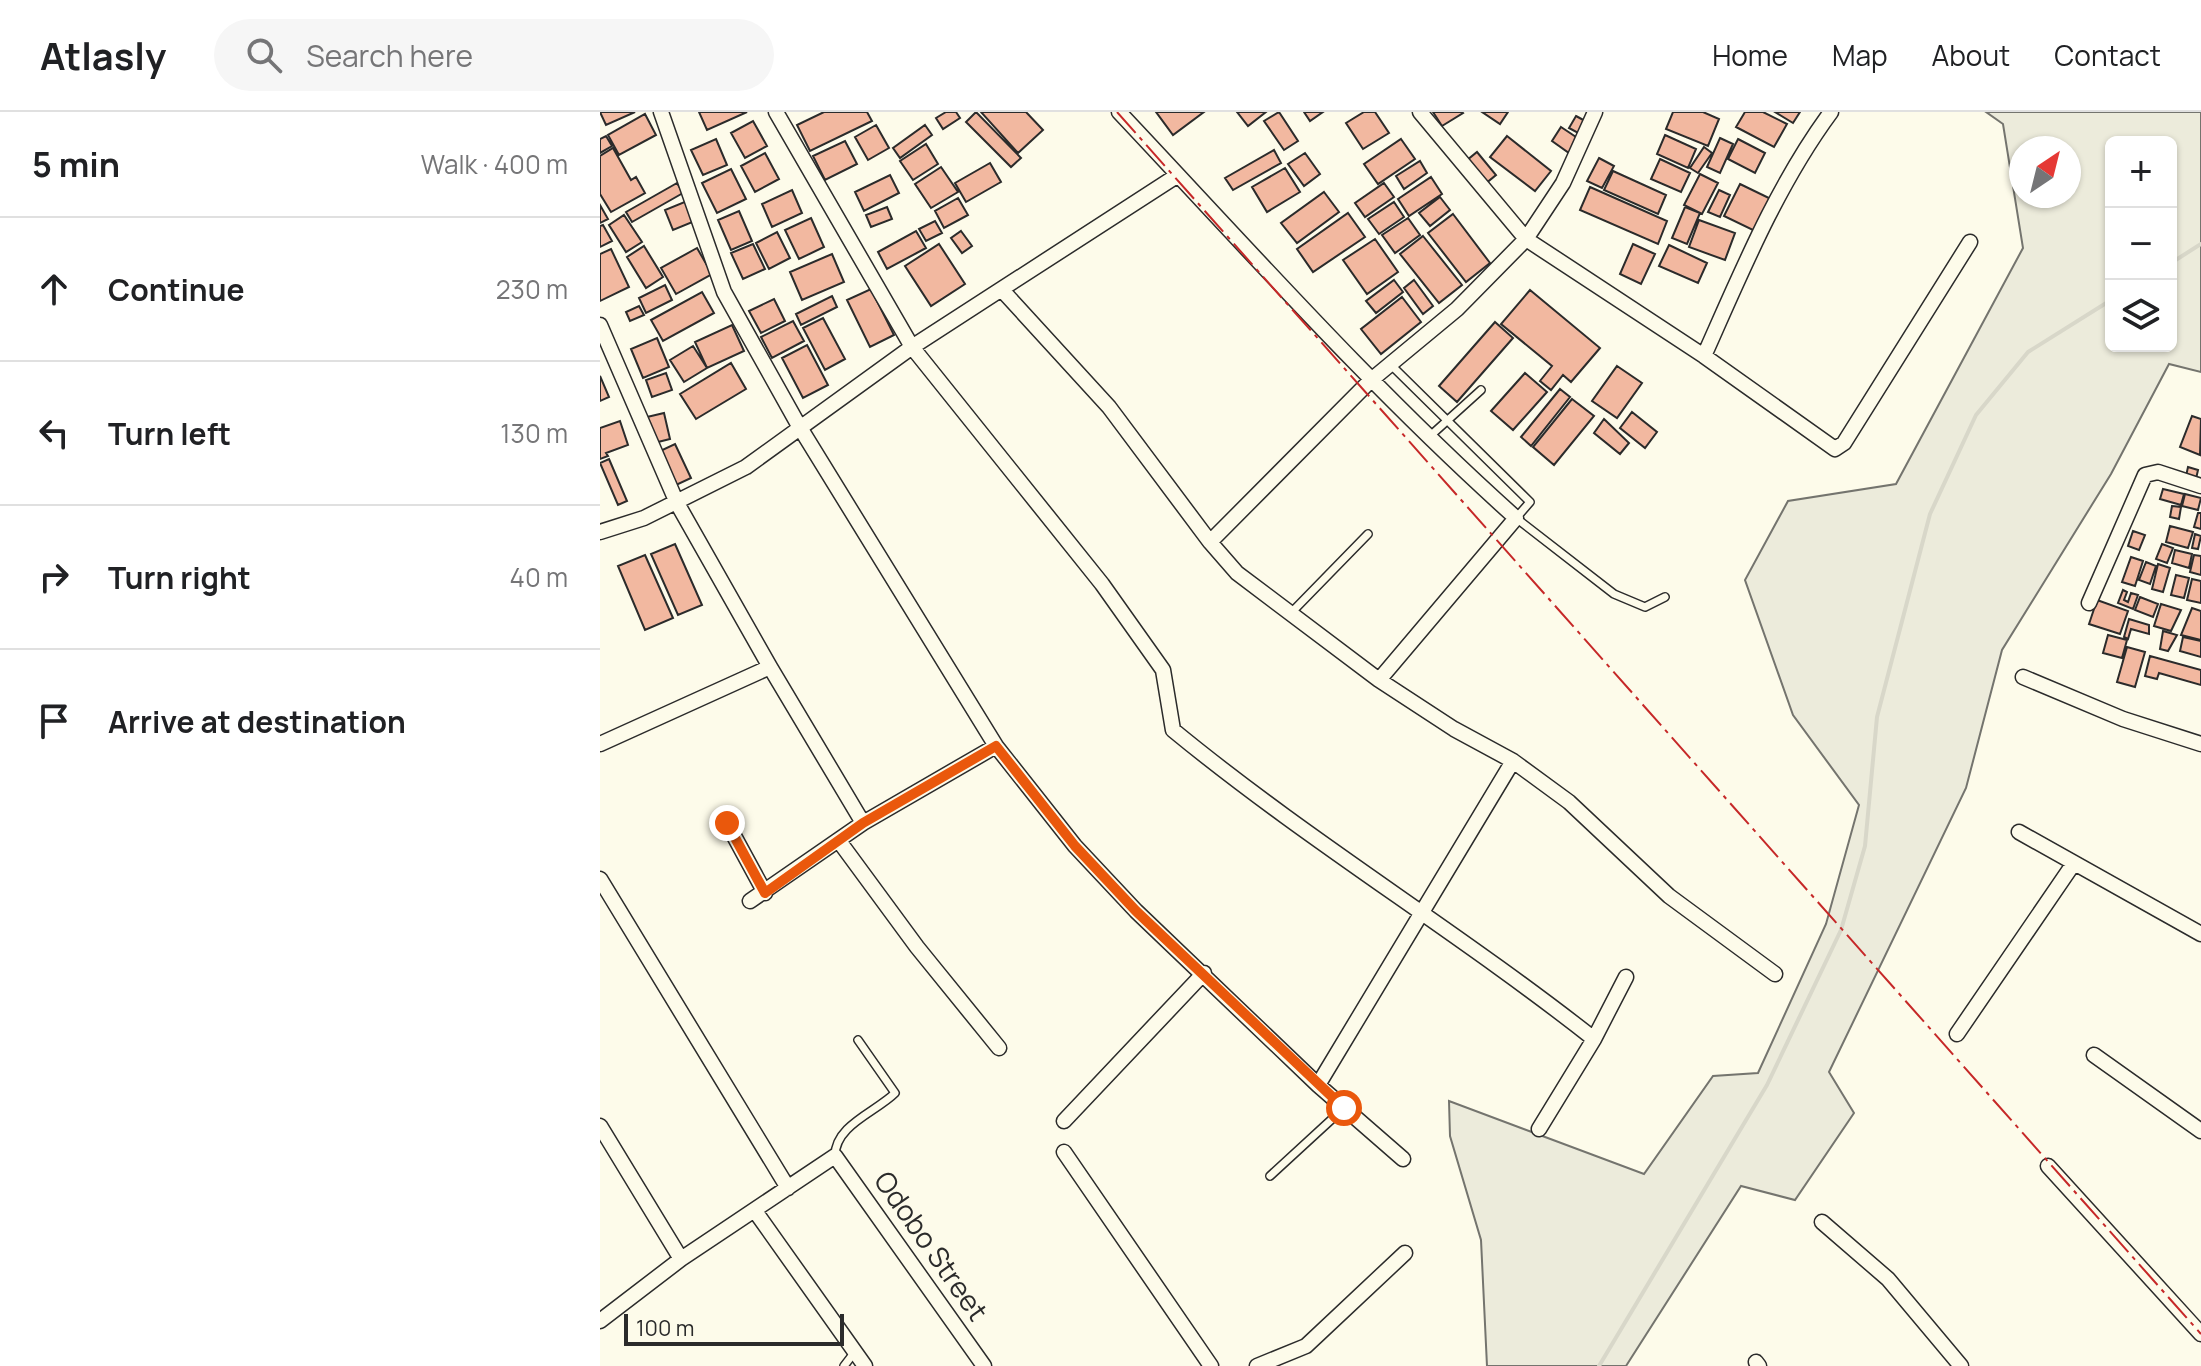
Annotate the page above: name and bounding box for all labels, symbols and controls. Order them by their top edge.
search box [214,19,774,91]
text: Atlasly [40,29,166,81]
icon: search [242,33,286,77]
text: Search here [306,35,473,76]
text: Home [1712,36,1788,74]
text: Map [1832,36,1888,74]
text: About [1932,36,2010,74]
text: Contact [2054,36,2161,74]
north arrow [2009,136,2081,208]
map controls [2105,136,2177,352]
button: + [2105,136,2177,208]
text: 5 min [32,141,120,187]
text: Walk · 400 m [421,146,568,182]
button: − [2105,208,2177,280]
icon: ahead [32,267,76,311]
text: Continue [108,269,244,310]
text: 230 m [496,271,568,307]
button: layers [2105,280,2177,352]
icon: left [32,411,76,455]
text: Turn left [108,413,231,454]
text: 130 m [500,415,568,451]
icon: right [32,555,76,599]
text: Turn right [108,557,251,598]
text: 40 m [510,559,568,595]
icon: arrive [32,699,76,743]
text: Arrive at destination [108,701,406,742]
route end [709,805,745,841]
route start [1326,1090,1362,1126]
street label: Odobo Street [866,1163,997,1328]
scale bar [624,1310,844,1346]
text: 100 m [636,1313,694,1343]

